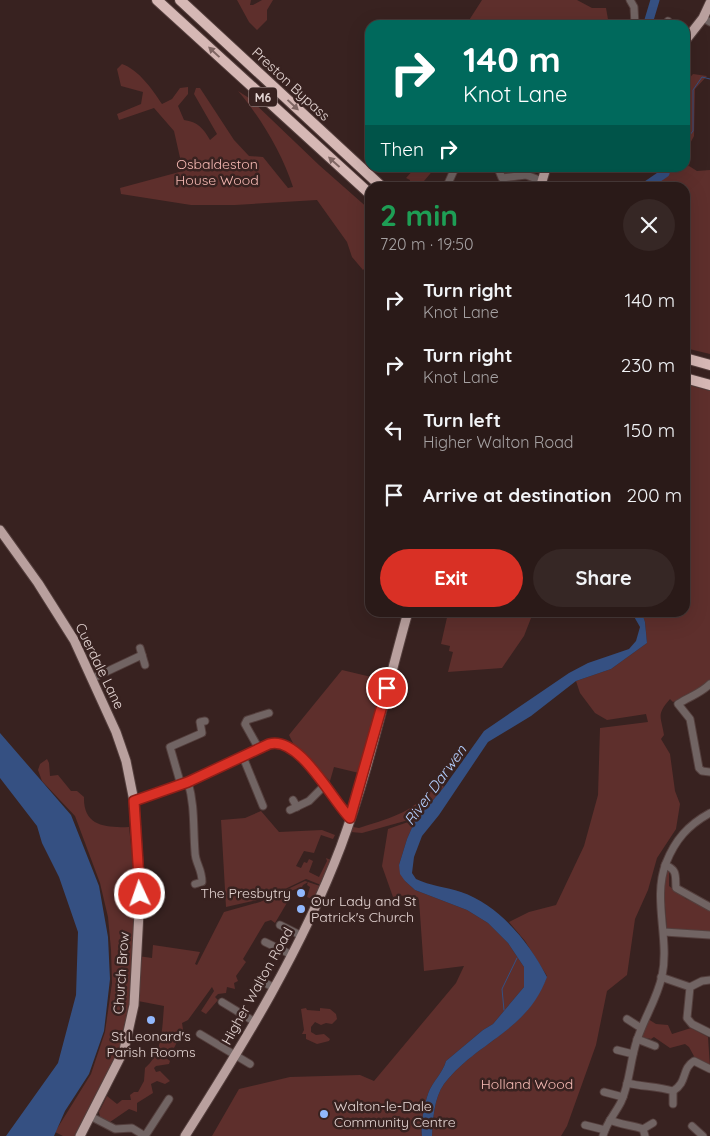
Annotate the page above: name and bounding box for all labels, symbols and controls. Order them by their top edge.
text: 140 m [463,37,561,81]
icon: right [380,40,445,105]
street label: Preston Bypass [248,43,334,125]
one-way arrow [208,46,220,58]
text: Knot Lane [463,80,567,108]
road number: M6 [249,88,277,106]
one-way arrow [286,99,298,111]
icon: right [434,135,462,163]
text: Then [380,137,424,161]
park label: Osbaldeston House Wood [175,155,259,189]
one-way arrow [328,156,340,168]
text: 2 min [380,196,458,234]
button: close [623,199,675,251]
text: 720 m · 19:50 [380,234,474,254]
text: Turn right [423,278,512,302]
icon: right [380,286,408,314]
text: 140 m [624,288,675,312]
text: Knot Lane [423,302,499,322]
text: Turn right [423,343,512,367]
icon: right [380,351,408,379]
text: 230 m [621,353,675,377]
text: Knot Lane [423,367,499,387]
text: Turn left [423,408,501,432]
icon: left [380,416,408,444]
text: 150 m [624,418,675,442]
text: Higher Walton Road [423,432,574,452]
icon: arrive [380,481,408,509]
text: Arrive at destination [423,483,612,507]
text: 200 m [627,483,682,507]
button: Exit [380,549,523,607]
button: Share [533,549,675,607]
street label: Cuerdale Lane [71,620,129,712]
pin [366,667,408,709]
icon: arrive [373,674,401,702]
water label: River Darwen [400,741,471,829]
position arrow [113,867,165,919]
place label: The Presbytry [200,884,291,902]
marker: The Presbytry [295,887,307,899]
place label: Our Lady and St Patrick's Church [311,892,417,926]
marker: Our Lady and St Patrick's Church [295,903,307,915]
street label: Higher Walton Road [217,924,297,1048]
street label: Church Brow [109,931,133,1015]
marker: St Leonard's Parish Rooms [145,1014,157,1026]
place label: St Leonard's Parish Rooms [106,1027,196,1061]
park label: Holland Wood [481,1075,573,1093]
place label: Walton-le-Dale Community Centre [334,1097,456,1131]
marker: Walton-le-Dale Community Centre [318,1108,330,1120]

